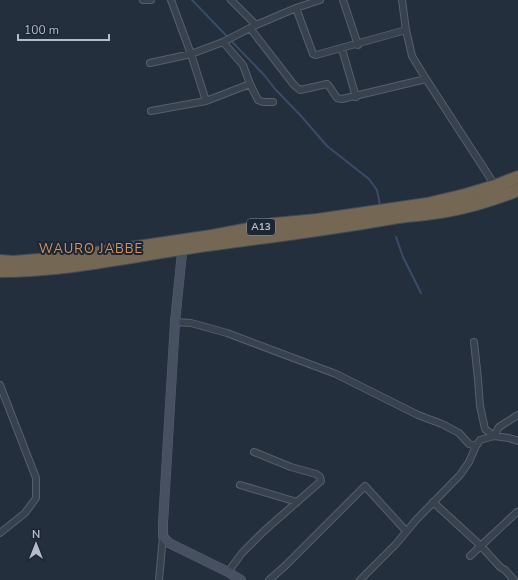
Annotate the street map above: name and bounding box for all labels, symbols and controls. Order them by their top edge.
scale bar [18,16,109,42]
text: 100 m [24,22,59,38]
road number: A13 [247,219,275,235]
district label: WAURO JABBE [39,240,143,258]
north arrow [16,524,56,564]
text: N [32,527,40,542]

